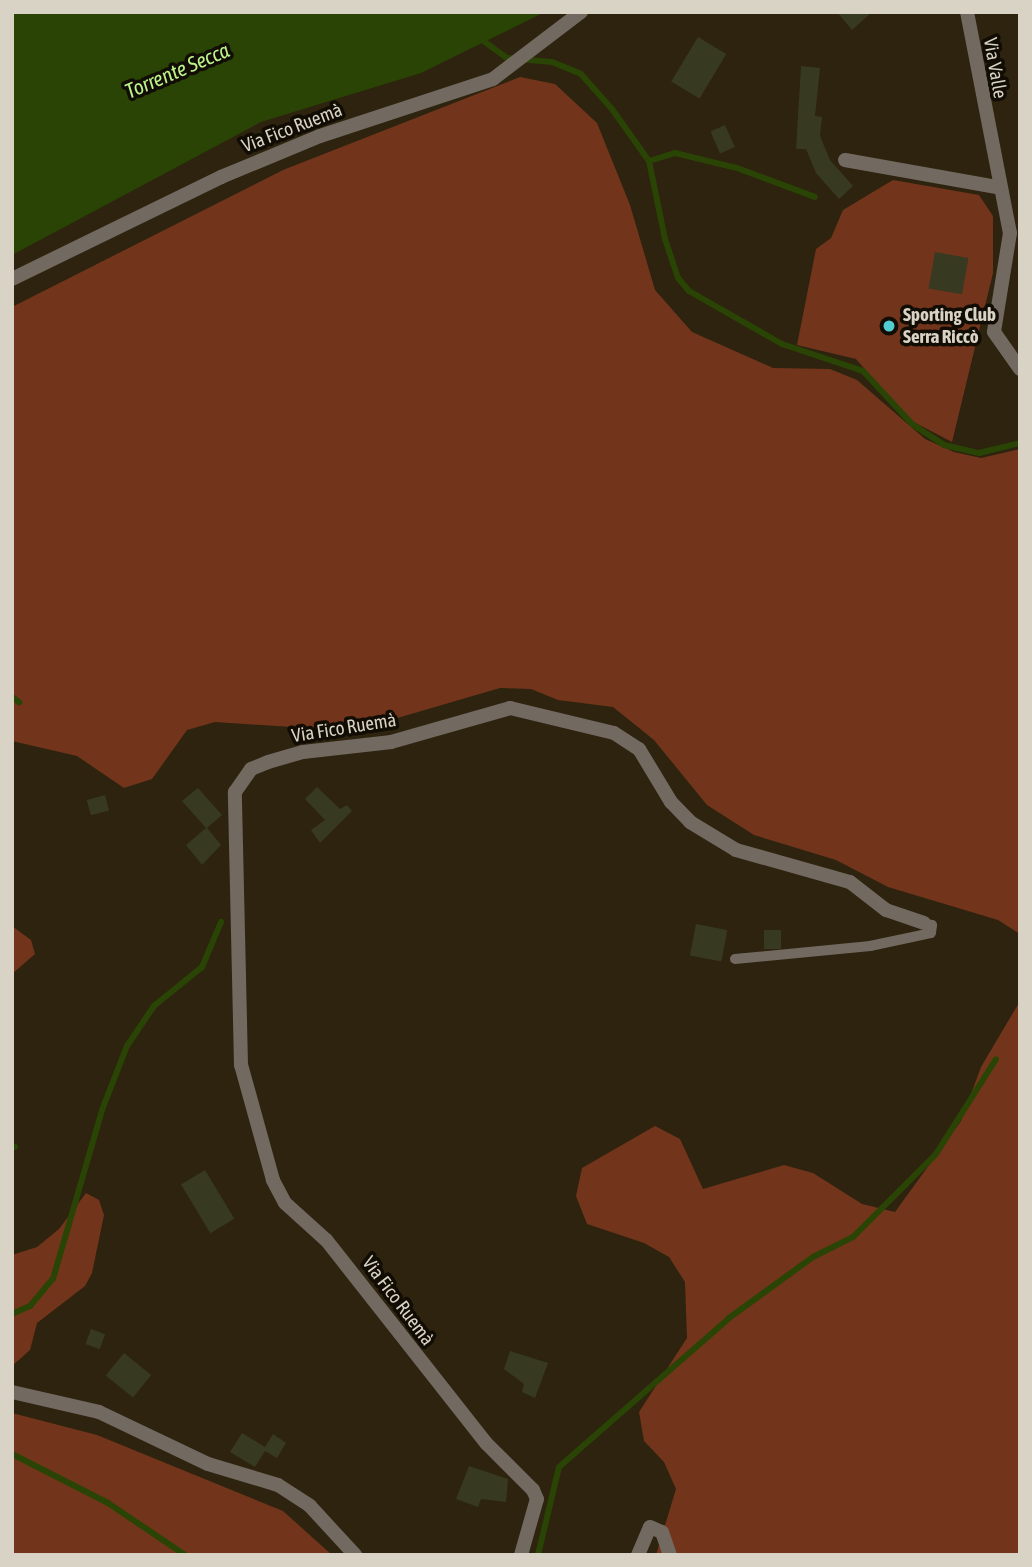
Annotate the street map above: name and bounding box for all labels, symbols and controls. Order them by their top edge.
street label: Via Valle [978,36,1012,100]
water label: Torrente Secca [121,37,233,103]
street label: Via Fico Ruemà [239,98,345,158]
place label: Sporting Club Serra Riccò [903,304,996,348]
marker: Sporting Club Serra Riccò [881,318,897,334]
street label: Via Fico Ruemà [290,708,398,748]
street label: Via Fico Ruemà [357,1252,439,1350]

